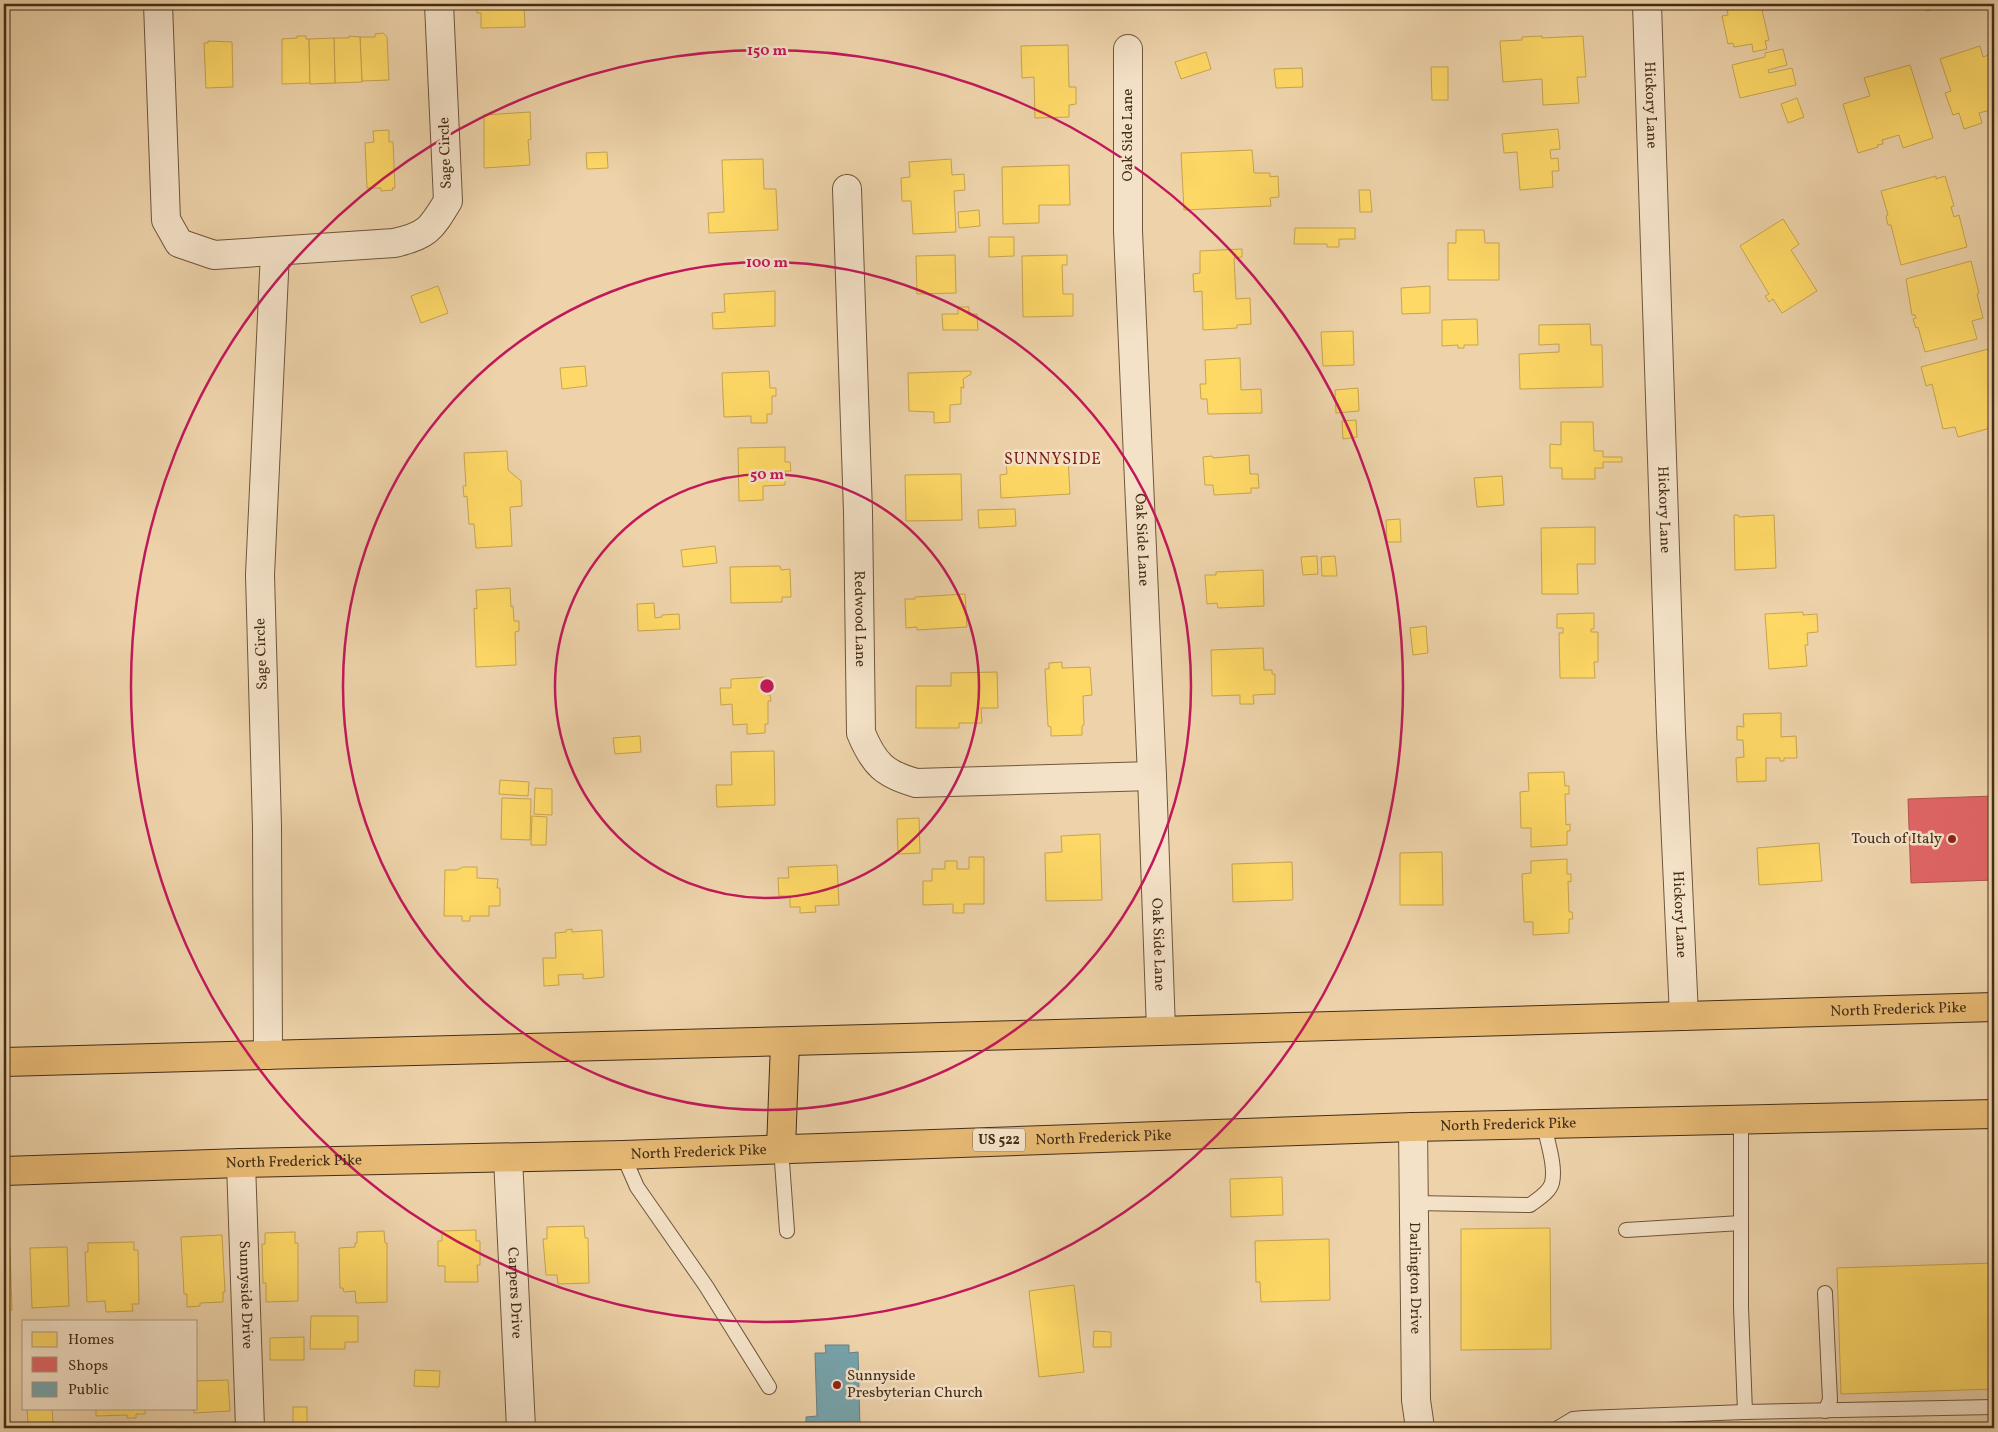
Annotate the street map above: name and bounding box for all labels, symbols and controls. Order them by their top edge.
text: 150 m [747,41,787,62]
street label: Hickory Lane [1638,61,1662,149]
street label: Oak Side Lane [1118,89,1139,181]
street label: Sage Circle [434,117,458,189]
text: 100 m [746,253,789,274]
district label: SUNNYSIDE [1004,449,1102,471]
text: 50 m [750,465,784,486]
street label: Hickory Lane [1652,466,1676,554]
street label: Oak Side Lane [1129,493,1154,587]
street label: Redwood Lane [848,570,871,667]
street label: Sage Circle [250,618,274,690]
centre of rings [758,677,776,695]
place label: Touch of Italy [1851,829,1942,850]
marker: Touch of Italy [1946,833,1958,845]
street label: Hickory Lane [1667,870,1692,958]
street label: Oak Side Lane [1146,898,1170,991]
street label: North Frederick Pike [1830,997,1967,1022]
street label: North Frederick Pike [1440,1113,1577,1137]
street label: North Frederick Pike [1035,1125,1172,1151]
road number: US 522 [973,1128,1025,1152]
street label: North Frederick Pike [630,1139,767,1165]
street label: North Frederick Pike [225,1150,362,1174]
street label: Darlington Drive [1404,1222,1426,1334]
street label: Sunnyside Drive [233,1240,258,1349]
street label: Carpers Drive [502,1247,527,1339]
legend [22,1320,198,1410]
text: Homes [68,1330,114,1351]
text: Shops [68,1356,108,1377]
place label: Sunnyside Presbyterian Church [847,1366,983,1404]
marker: Sunnyside Presbyterian Church [831,1379,843,1391]
text: Public [68,1380,109,1401]

